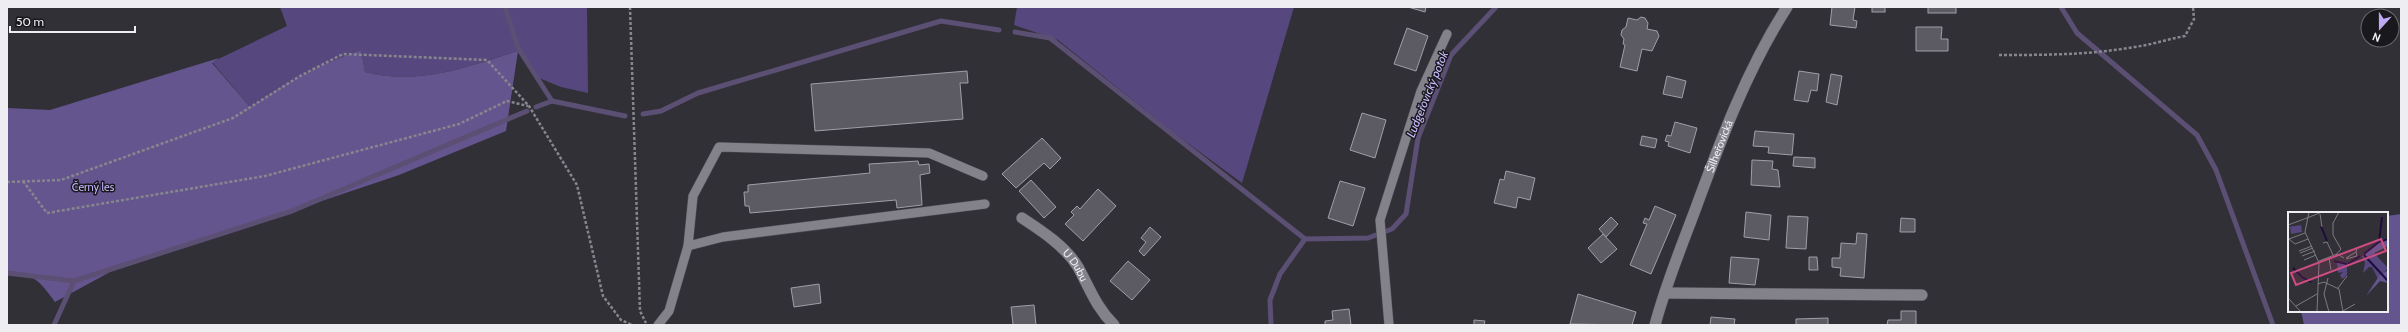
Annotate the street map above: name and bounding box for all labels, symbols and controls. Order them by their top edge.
scale bar [10,8,135,34]
north arrow [2360,8,2400,48]
text: 50 m [16,14,44,29]
text: N [2370,29,2383,45]
water label: Ludgeřovický potok [1403,48,1451,139]
street label: Šilheřovická [1703,117,1736,174]
park label: Černý les [72,180,115,194]
inset map [2288,212,2388,312]
street label: U Dubu [1060,246,1091,284]

